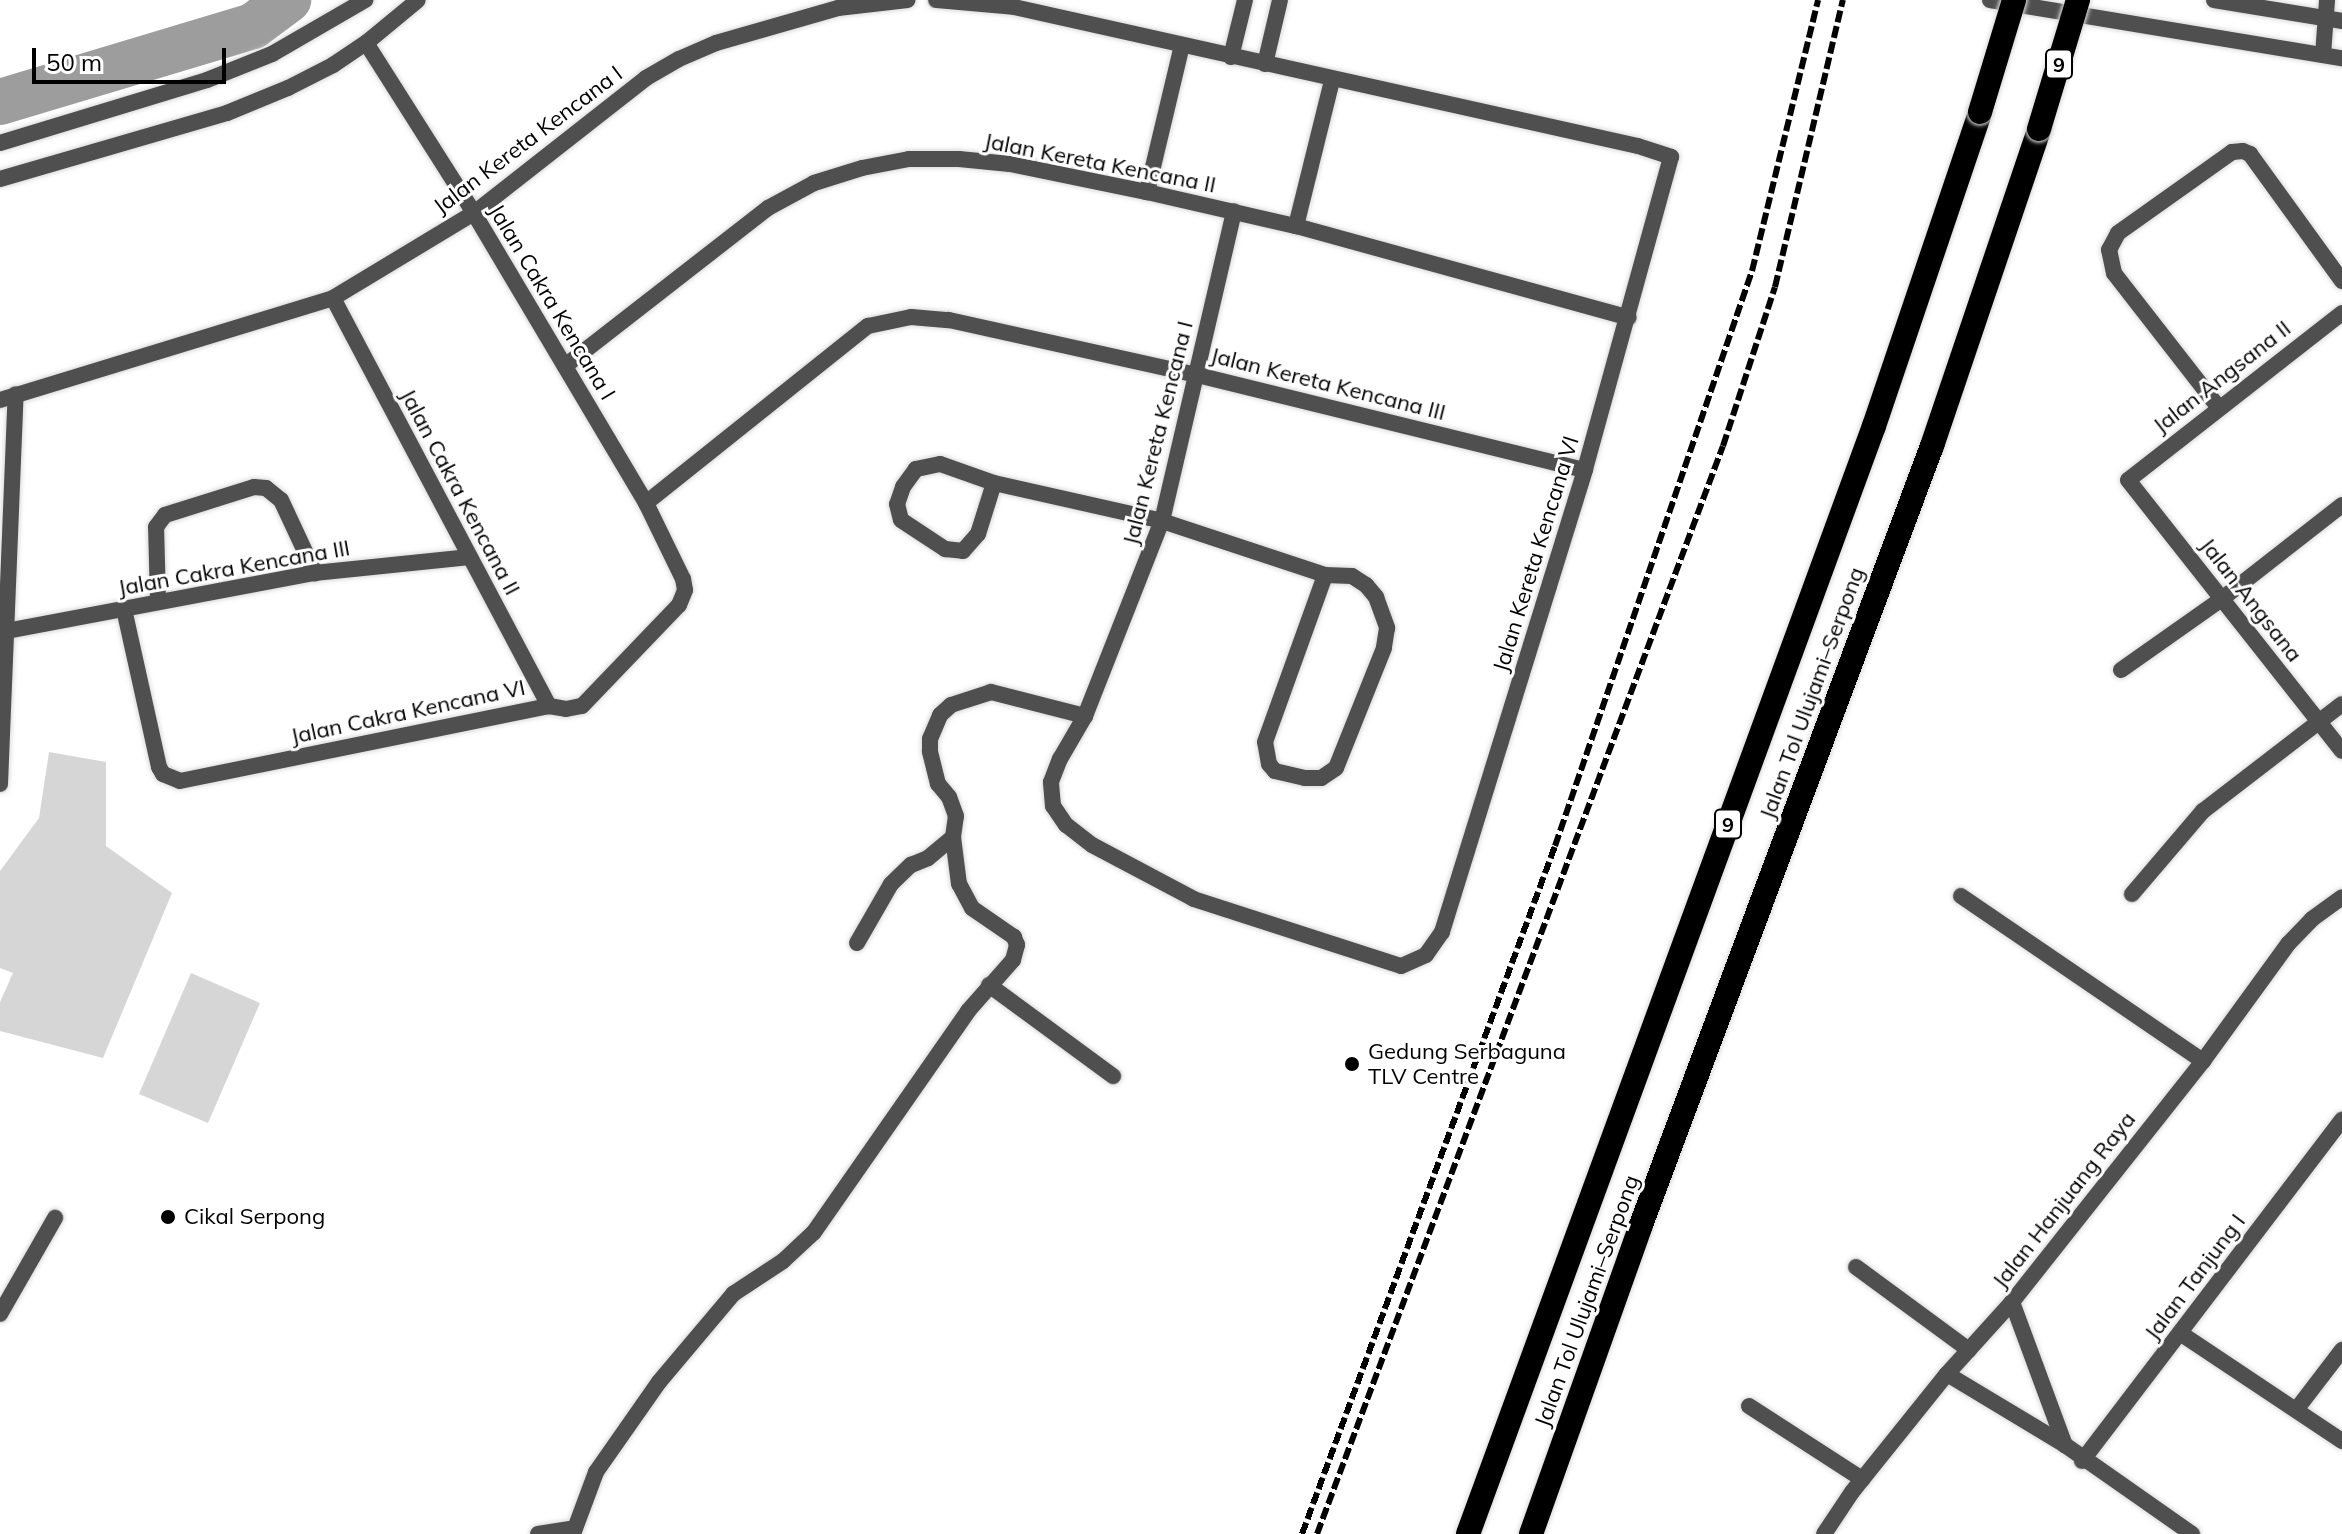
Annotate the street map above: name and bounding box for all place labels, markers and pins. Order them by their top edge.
place label: Gedung Serbaguna TLV Centre [1368,1038,1566,1090]
marker: Gedung Serbaguna TLV Centre [1343,1055,1361,1073]
place label: Cikal Serpong [184,1204,325,1230]
marker: Cikal Serpong [159,1208,177,1226]

